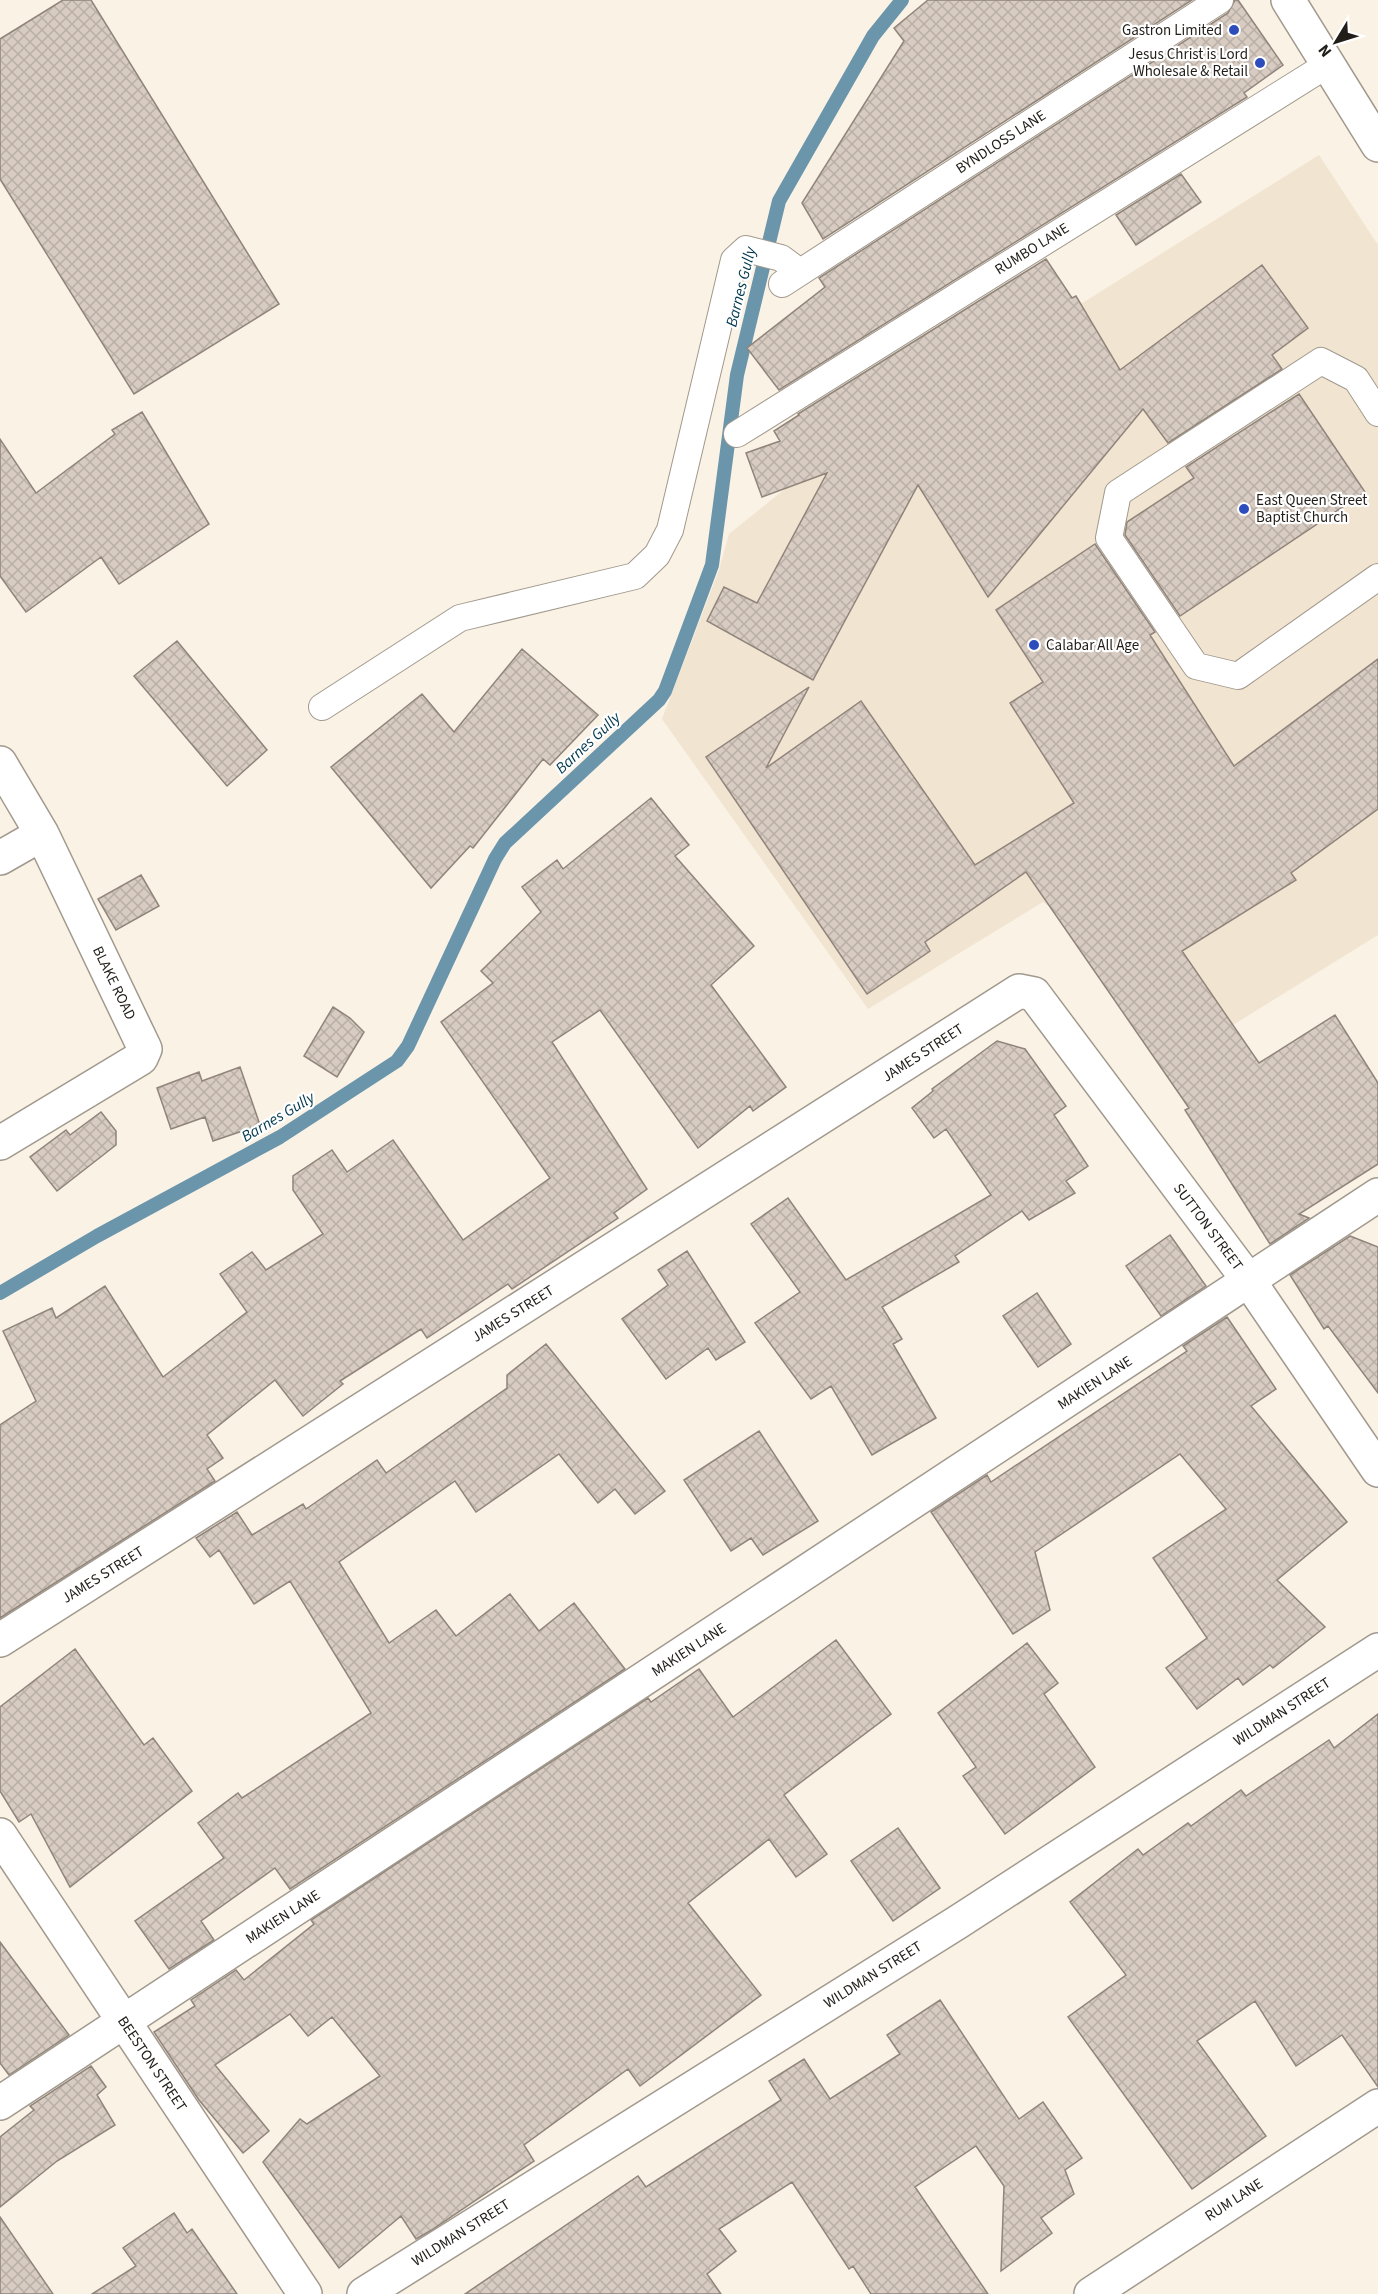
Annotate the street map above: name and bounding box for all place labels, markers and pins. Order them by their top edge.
place label: Gastron Limited [1122,20,1222,41]
marker: Gastron Limited [1227,23,1241,37]
place label: Jesus Christ is Lord Wholesale & Retail [1128,44,1248,82]
marker: Jesus Christ is Lord Wholesale & Retail [1253,56,1267,70]
place label: East Queen Street Baptist Church [1256,490,1367,528]
marker: East Queen Street Baptist Church [1237,502,1251,516]
place label: Calabar All Age [1046,635,1139,656]
marker: Calabar All Age [1027,638,1041,652]

